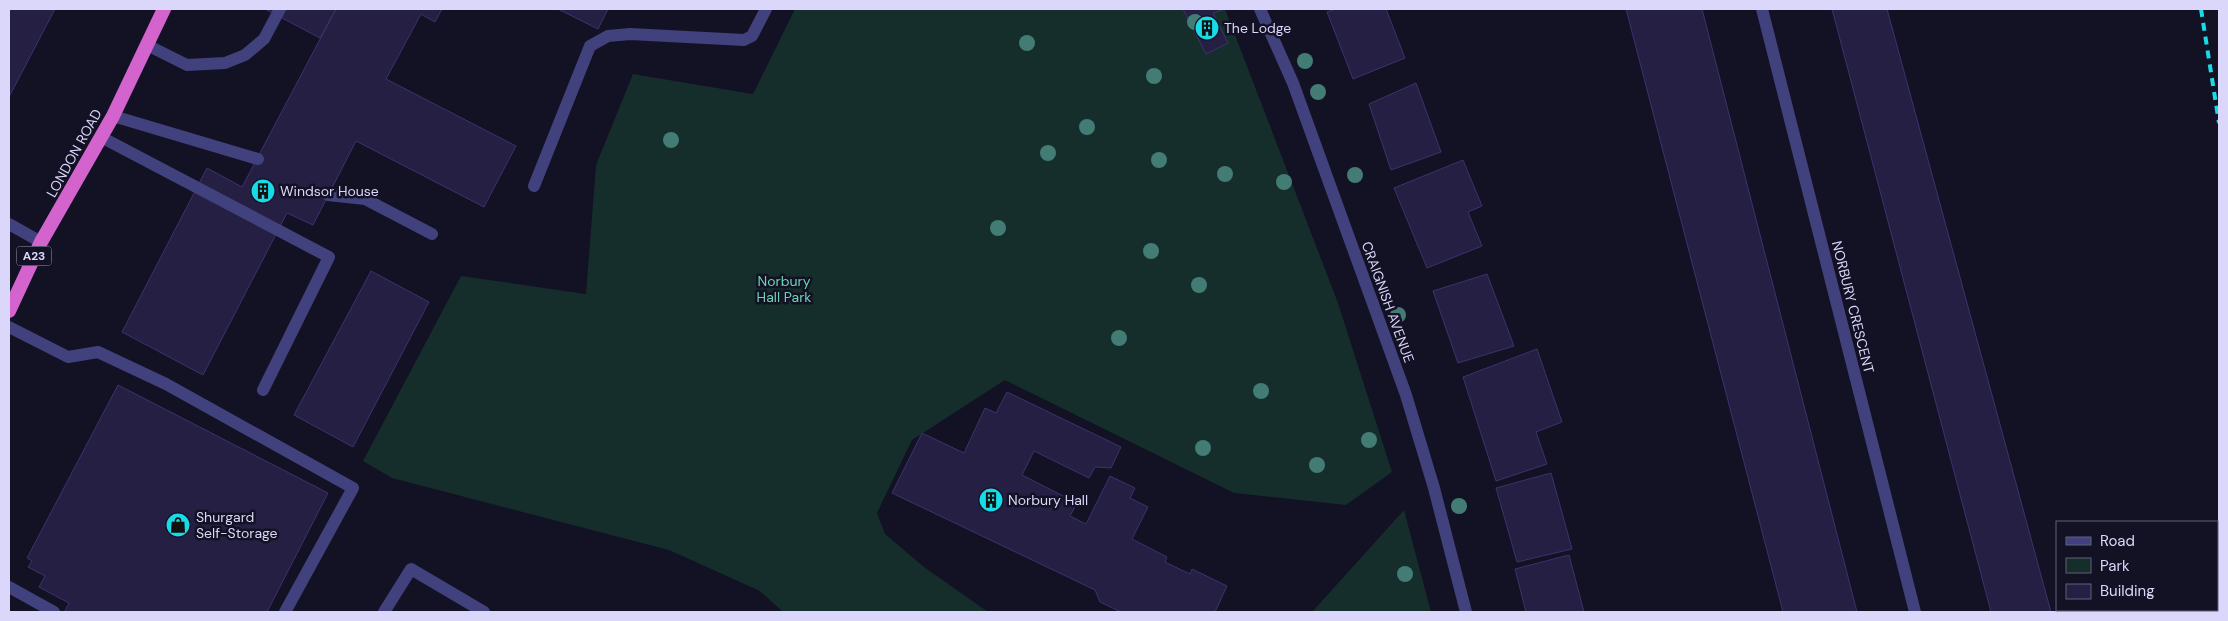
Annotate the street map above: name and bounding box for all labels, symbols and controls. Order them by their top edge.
building icon: The Lodge [1194,15,1220,41]
place label: The Lodge [1224,19,1291,37]
street label: LONDON ROAD [42,106,106,200]
building icon: Windsor House [250,178,276,204]
place label: Windsor House [280,182,379,200]
street label: CRAIGNISH AVENUE [1358,239,1418,365]
street label: NORBURY CRESCENT [1828,239,1878,375]
road number: A23 [16,247,52,266]
park label: Norbury Hall Park [757,272,811,306]
building icon: Norbury Hall [978,487,1004,513]
place label: Norbury Hall [1008,491,1088,509]
place label: Shurgard Self-Storage [196,508,278,542]
shop icon: Shurgard Self-Storage [165,512,191,538]
legend [2056,521,2218,611]
text: Road [2100,531,2135,551]
text: Park [2100,556,2130,576]
text: Building [2100,581,2155,601]

